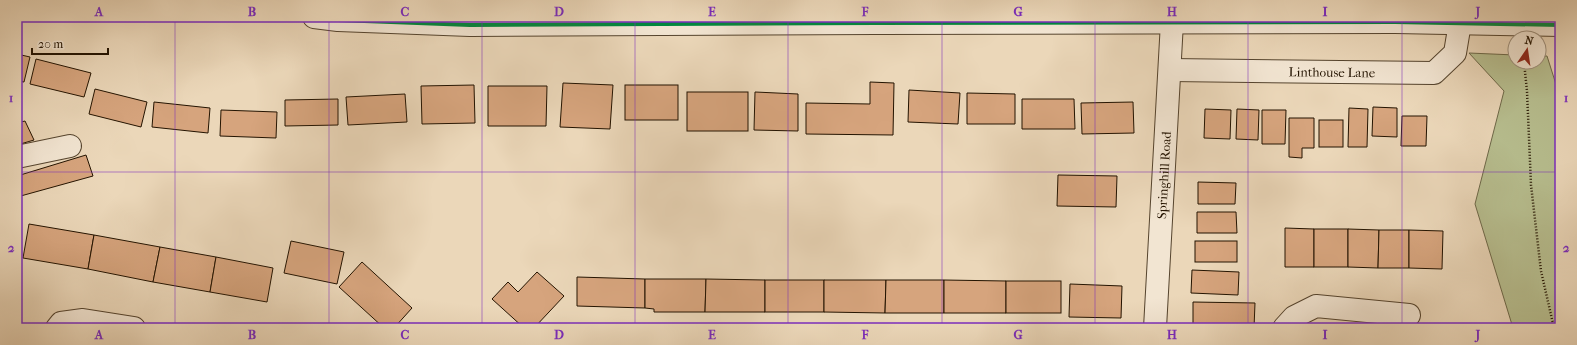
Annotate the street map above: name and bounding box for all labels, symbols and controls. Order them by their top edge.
text: A [94,4,104,19]
text: B [248,4,257,19]
text: C [401,4,410,19]
text: D [554,4,564,19]
text: E [708,4,716,19]
text: F [861,4,869,19]
text: G [1013,4,1023,19]
text: H [1167,4,1178,19]
text: I [1322,4,1328,19]
text: J [1474,4,1481,20]
scale bar [32,30,108,56]
north arrow [1507,30,1547,70]
text: N [1524,33,1535,48]
text: 20 m [38,37,63,51]
street label: Linthouse Lane [1289,64,1376,80]
text: 1 [9,90,14,105]
text: 1 [1564,90,1569,105]
street label: Springhill Road [1154,130,1173,219]
text: 2 [8,240,15,255]
text: 2 [1563,240,1570,255]
text: A [94,327,104,342]
text: B [248,327,257,342]
text: C [401,327,410,342]
text: D [554,327,564,342]
text: E [708,327,716,342]
text: F [861,327,869,342]
text: G [1013,327,1023,342]
text: H [1167,327,1178,342]
text: I [1322,327,1328,342]
text: J [1474,327,1481,343]

